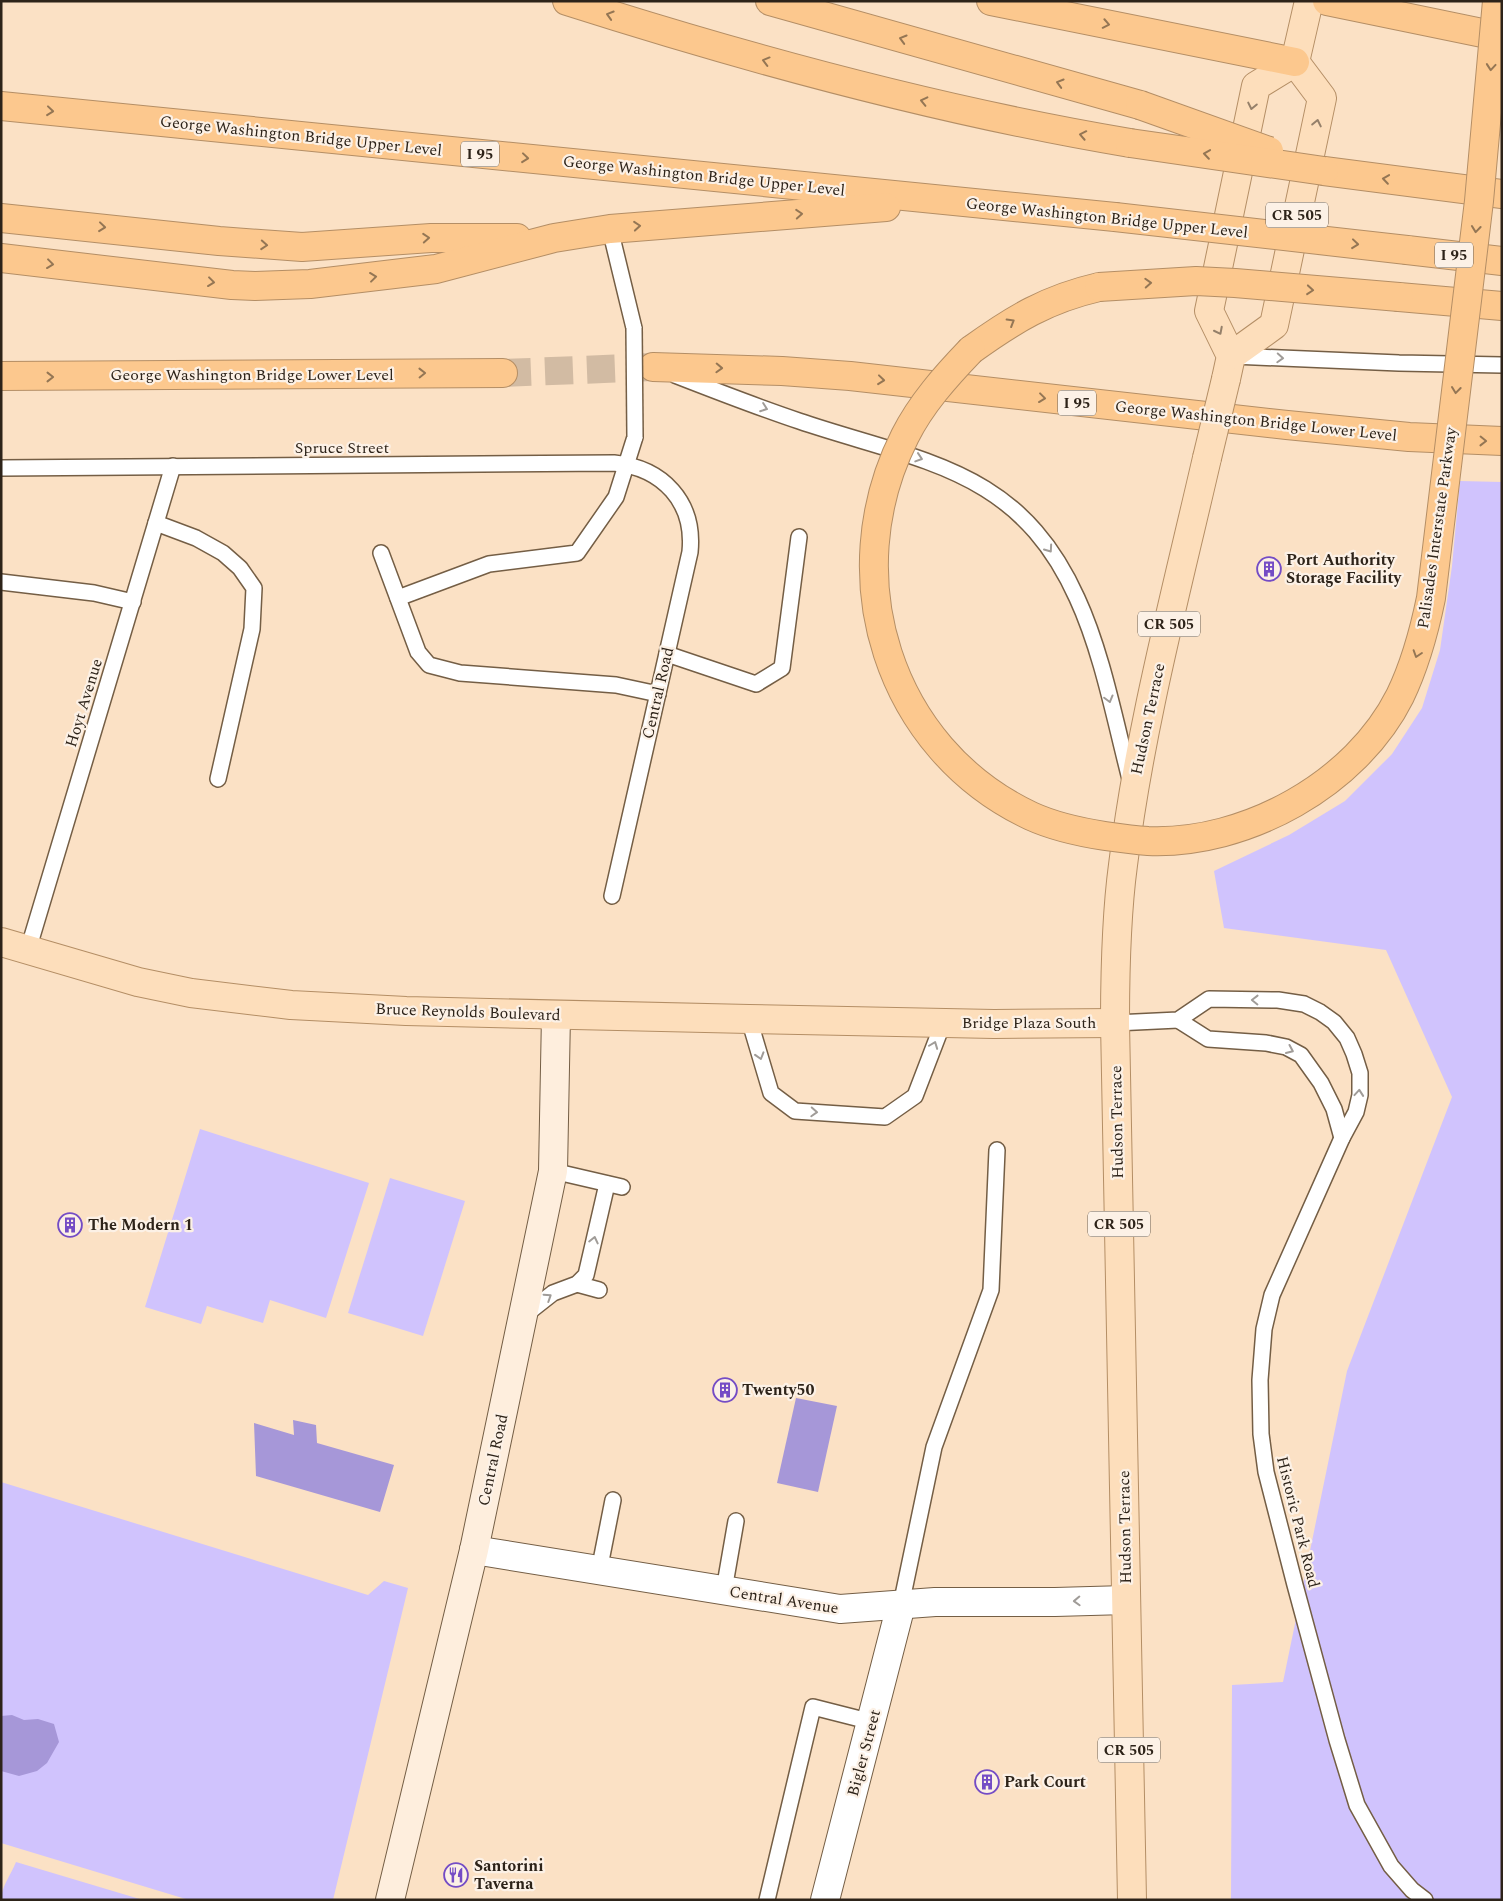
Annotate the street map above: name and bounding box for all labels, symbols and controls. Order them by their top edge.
one-way arrow [607,11,615,21]
one-way arrow [1101,18,1110,29]
one-way arrow [900,34,908,44]
one-way arrow [762,56,771,67]
one-way arrow [1486,64,1497,72]
one-way arrow [1056,78,1064,88]
one-way arrow [919,96,928,107]
one-way arrow [1247,101,1258,110]
one-way arrow [46,105,54,116]
street label: George Washington Bridge Upper Level [159,109,443,163]
one-way arrow [1311,119,1322,128]
one-way arrow [1078,130,1087,140]
road number: I 95 [461,142,499,166]
street label: George Washington Bridge Upper Level [562,149,846,203]
one-way arrow [1202,149,1210,160]
one-way arrow [521,152,529,163]
one-way arrow [1382,174,1390,185]
street label: George Washington Bridge Upper Level [965,191,1249,245]
road number: CR 505 [1266,202,1328,228]
one-way arrow [795,209,803,220]
one-way arrow [98,221,106,232]
one-way arrow [633,221,641,232]
one-way arrow [1471,225,1482,233]
one-way arrow [422,233,430,244]
one-way arrow [1351,238,1359,249]
one-way arrow [260,239,268,250]
road number: I 95 [1435,242,1473,268]
one-way arrow [46,258,54,269]
one-way arrow [369,272,377,283]
one-way arrow [207,276,215,287]
one-way arrow [1144,277,1152,288]
one-way arrow [1306,284,1314,295]
one-way arrow [1005,319,1014,329]
one-way arrow [1213,326,1223,335]
one-way arrow [1276,352,1284,363]
street label: George Washington Bridge Lower Level [110,363,394,387]
one-way arrow [715,363,723,374]
one-way arrow [419,368,427,379]
one-way arrow [46,372,54,382]
one-way arrow [877,374,885,385]
one-way arrow [1451,387,1462,395]
road number: I 95 [1058,390,1096,416]
one-way arrow [1038,393,1047,403]
street label: George Washington Bridge Lower Level [1114,394,1398,448]
one-way arrow [759,402,768,412]
street label: Palisades Interstate Parkway [1411,424,1463,630]
street label: Spruce Street [295,436,389,460]
one-way arrow [1480,436,1487,446]
one-way arrow [914,452,922,462]
one-way arrow [1043,543,1052,553]
place label: Port Authority Storage Facility [1286,548,1403,590]
building icon: Port Authority Storage Facility [1256,556,1282,582]
road number: CR 505 [1138,612,1200,636]
street label: Central Road [636,645,680,741]
one-way arrow [1412,650,1422,658]
street label: Hoyt Avenue [59,656,109,750]
street label: Hudson Terrace [1124,661,1172,777]
one-way arrow [1103,695,1114,703]
one-way arrow [1251,995,1259,1005]
street label: Bruce Reynolds Boulevard [375,997,561,1027]
street label: Bridge Plaza South [962,1011,1096,1035]
one-way arrow [928,1041,938,1050]
one-way arrow [1285,1044,1294,1054]
one-way arrow [755,1051,765,1059]
street label: Hudson Terrace [1104,1065,1130,1179]
one-way arrow [1353,1089,1364,1097]
one-way arrow [810,1107,818,1118]
building icon: The Modern 1 [57,1212,83,1238]
road number: CR 505 [1088,1212,1150,1236]
place label: The Modern 1 [88,1213,193,1237]
one-way arrow [589,1236,599,1245]
one-way arrow [542,1294,551,1303]
building icon: Twenty50 [712,1377,738,1403]
place label: Twenty50 [742,1378,814,1402]
street label: Central Road [472,1412,514,1508]
street label: Historic Park Road [1270,1454,1326,1591]
street label: Hudson Terrace [1112,1470,1138,1584]
street label: Central Avenue [728,1580,840,1620]
one-way arrow [1073,1596,1081,1607]
street label: Bigler Street [841,1707,887,1799]
road number: CR 505 [1098,1738,1160,1762]
building icon: Park Court [974,1769,1000,1795]
place label: Park Court [1004,1770,1086,1794]
place label: Santorini Taverna [474,1854,544,1896]
restaurant icon: Santorini Taverna [443,1862,469,1888]

